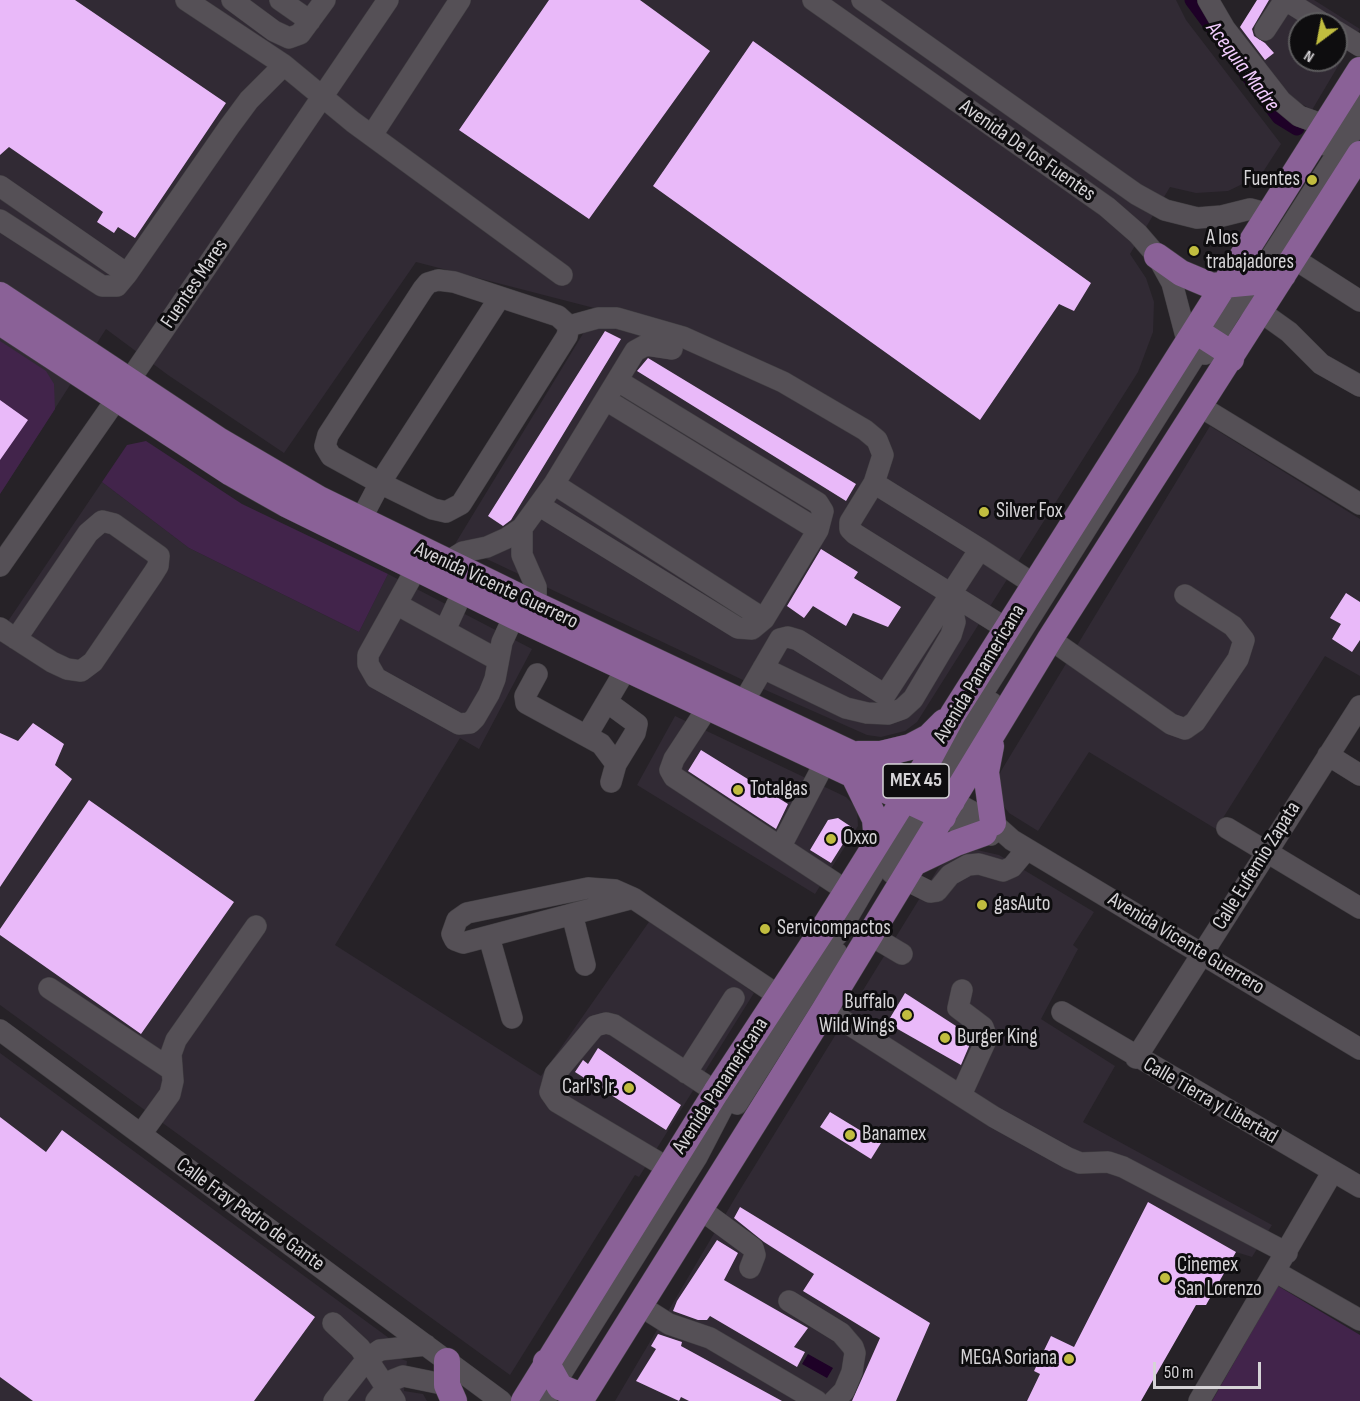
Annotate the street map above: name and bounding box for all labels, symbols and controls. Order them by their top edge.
north arrow [1288,12,1348,72]
water label: Acequia Madre [1200,17,1284,117]
text: N [1301,46,1318,66]
street label: Avenida De los Fuentes [954,95,1100,207]
place label: Fuentes [1243,167,1300,193]
marker: Fuentes [1305,173,1319,187]
place label: A los trabajadores [1206,226,1294,276]
street label: Fuentes Mares [156,235,234,333]
marker: A los trabajadores [1187,244,1201,258]
place label: Silver Fox [996,499,1063,525]
marker: Silver Fox [977,505,991,519]
street label: Avenida Vicente Guerrero [410,537,582,635]
street label: Avenida Panamericana [929,600,1031,748]
road number: MEX 45 [883,764,949,798]
place label: Totalgas [750,777,808,803]
marker: Totalgas [731,783,745,797]
street label: Calle Eufemio Zapata [1208,797,1306,935]
place label: Oxxo [843,826,877,852]
marker: Oxxo [824,832,838,846]
street label: Avenida Vicente Guerrero [1103,887,1269,1001]
place label: gasAuto [994,892,1050,918]
marker: gasAuto [975,898,989,912]
place label: Servicompactos [777,916,891,942]
marker: Servicompactos [758,922,772,936]
place label: Buffalo Wild Wings [819,990,895,1040]
marker: Buffalo Wild Wings [900,1008,914,1022]
street label: Avenida Panamericana [668,1013,774,1159]
place label: Burger King [957,1025,1038,1051]
marker: Burger King [938,1031,952,1045]
street label: Calle Tierra y Libertad [1138,1052,1282,1150]
place label: Carl's Jr. [562,1075,617,1101]
marker: Carl's Jr. [622,1081,636,1095]
place label: Banamex [862,1122,926,1148]
marker: Banamex [843,1128,857,1142]
street label: Calle Fray Pedro de Gante [171,1153,329,1277]
place label: Cinemex San Lorenzo [1177,1253,1262,1303]
marker: Cinemex San Lorenzo [1158,1271,1172,1285]
place label: MEGA Soriana [961,1346,1057,1372]
scale bar [1156,1350,1264,1388]
marker: MEGA Soriana [1062,1352,1076,1366]
text: 50 m [1164,1362,1194,1383]

